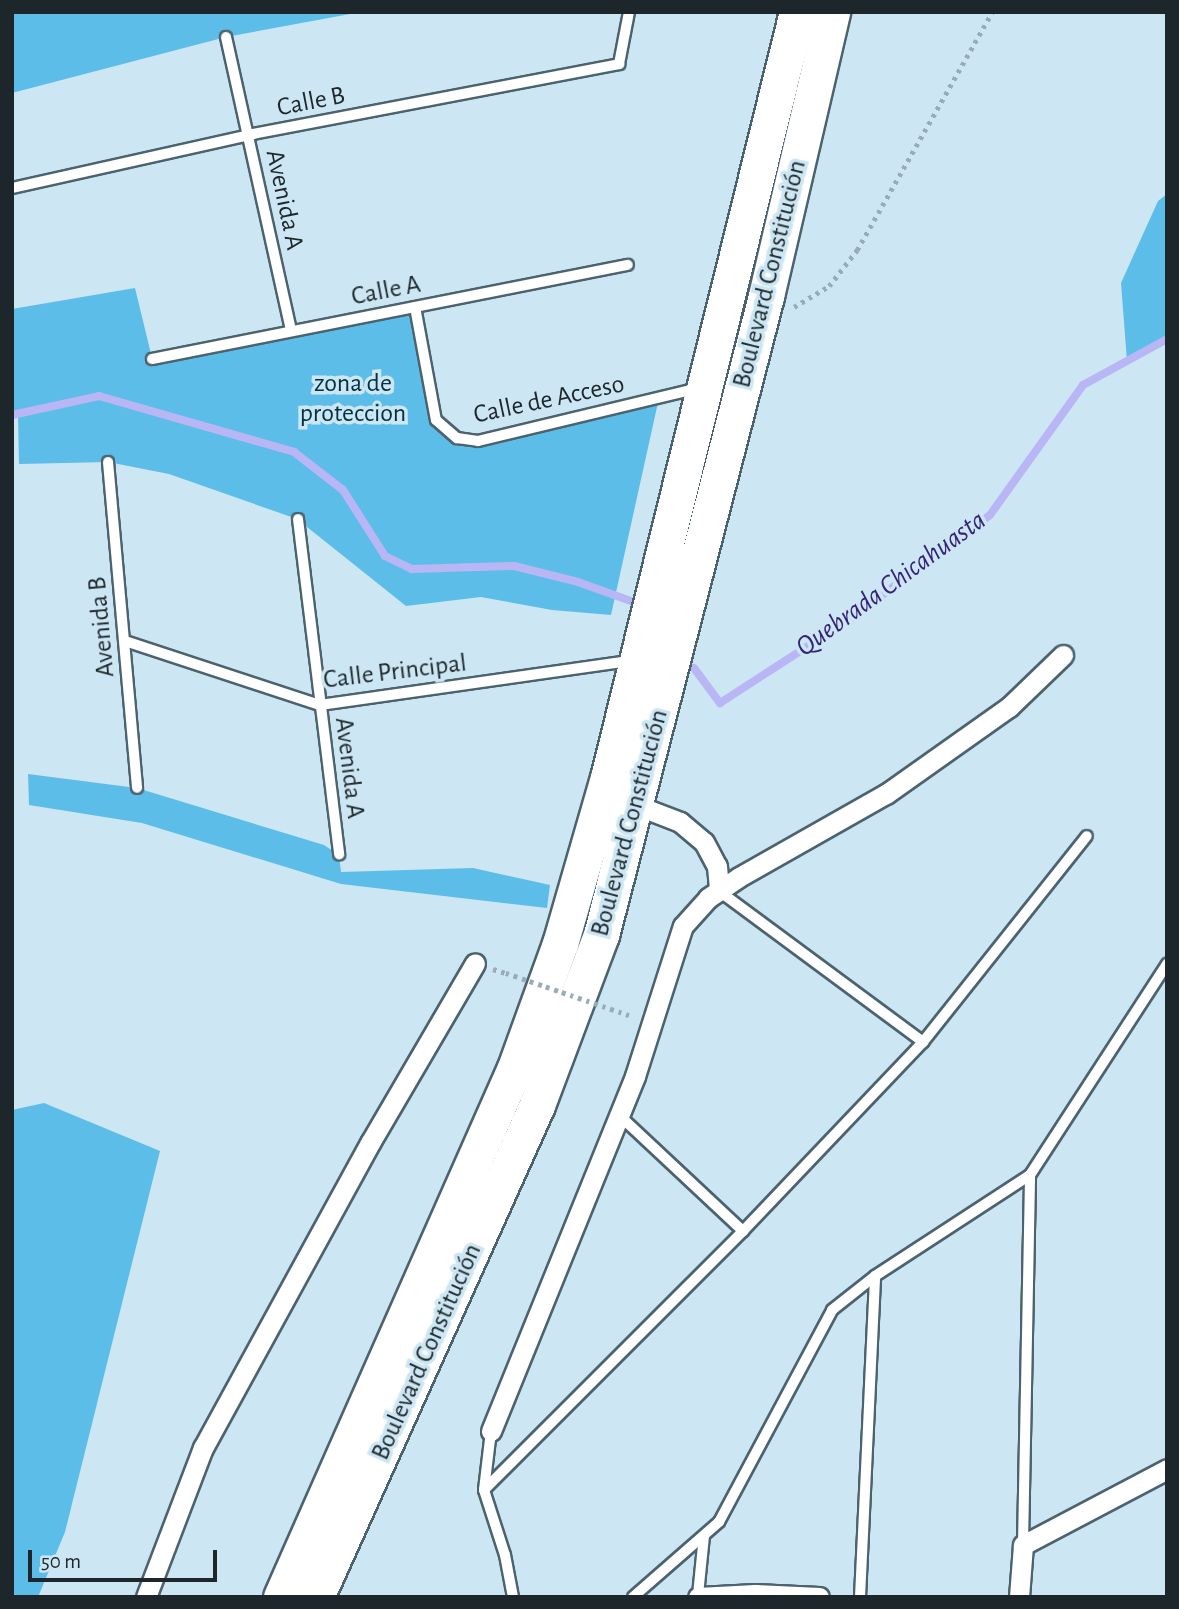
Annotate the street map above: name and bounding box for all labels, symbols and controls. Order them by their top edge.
street label: Calle B [274,80,348,124]
street label: Avenida A [258,147,310,253]
street label: Boulevard Constitución [727,157,813,391]
street label: Calle A [349,269,423,313]
park label: zona de proteccion [300,368,406,430]
street label: Calle de Acceso [471,369,627,431]
water label: Quebrada Chicahuasta [789,504,993,664]
street label: Avenida B [82,576,122,678]
street label: Calle Principal [322,648,468,696]
street label: Boulevard Constitución [585,706,675,940]
street label: Avenida A [327,716,371,820]
street label: Boulevard Constitución [365,1239,489,1465]
scale bar [32,1536,220,1580]
text: 50 m [41,1551,81,1572]

